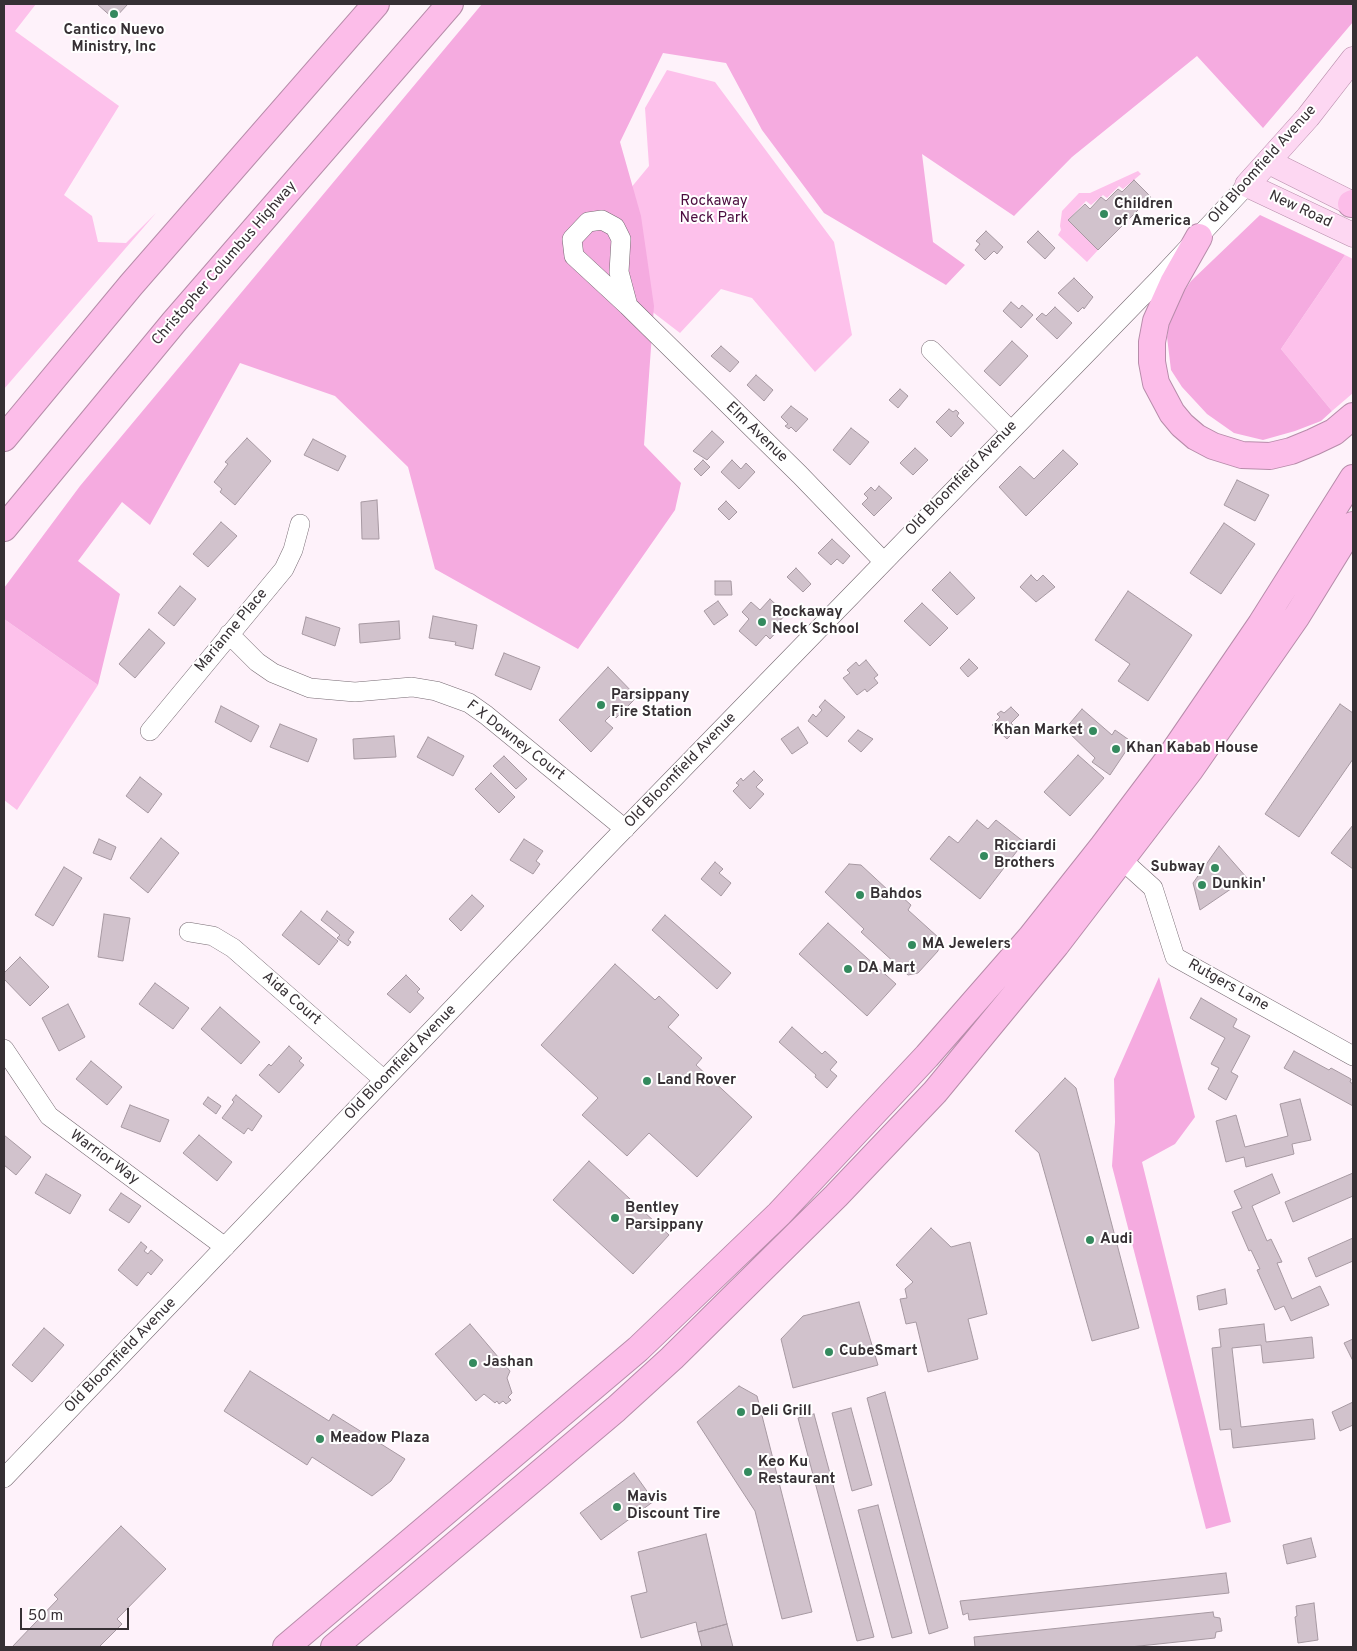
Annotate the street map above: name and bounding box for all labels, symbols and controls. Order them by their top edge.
marker: Cantico Nuevo Ministry, Inc [108,8,120,20]
place label: Cantico Nuevo Ministry, Inc [63,22,165,57]
street label: Old Bloomfield Avenue [1205,102,1321,228]
street label: Christopher Columbus Highway [149,178,301,350]
street label: New Road [1266,188,1334,232]
park label: Rockaway Neck Park [680,193,748,228]
place label: Children of America [1114,196,1191,231]
marker: Children of America [1098,208,1110,220]
street label: Elm Avenue [721,399,791,467]
street label: Old Bloomfield Avenue [902,418,1022,540]
street label: Marianne Place [192,586,272,676]
place label: Rockaway Neck School [772,604,859,639]
marker: Rockaway Neck School [756,616,768,628]
place label: Parsippany Fire Station [611,687,692,722]
street label: F X Downey Court [462,697,568,785]
marker: Parsippany Fire Station [595,699,607,711]
street label: Old Bloomfield Avenue [621,710,741,832]
place label: Khan Market [993,722,1083,740]
marker: Khan Market [1087,725,1099,737]
place label: Khan Kabab House [1126,740,1258,758]
marker: Khan Kabab House [1110,743,1122,755]
place label: Ricciardi Brothers [994,838,1056,873]
marker: Ricciardi Brothers [978,850,990,862]
place label: Subway [1151,859,1205,877]
marker: Subway [1209,862,1221,874]
place label: Dunkin' [1212,876,1266,894]
marker: Dunkin' [1196,879,1208,891]
place label: Bahdos [870,886,922,904]
marker: Bahdos [854,889,866,901]
place label: MA Jewelers [922,936,1011,954]
marker: MA Jewelers [906,939,918,951]
street label: Rutgers Lane [1184,956,1272,1016]
place label: DA Mart [858,960,915,978]
marker: DA Mart [842,963,854,975]
street label: Aida Court [258,969,324,1029]
street label: Old Bloomfield Avenue [341,1002,461,1124]
place label: Land Rover [657,1072,736,1090]
marker: Land Rover [641,1075,653,1087]
street label: Warrior Way [66,1127,142,1189]
place label: Bentley Parsippany [625,1200,703,1235]
marker: Bentley Parsippany [609,1212,621,1224]
place label: Audi [1100,1231,1132,1249]
marker: Audi [1084,1234,1096,1246]
street label: Old Bloomfield Avenue [61,1295,181,1417]
place label: CubeSmart [839,1343,918,1361]
marker: CubeSmart [823,1346,835,1358]
place label: Jashan [483,1354,533,1372]
marker: Jashan [467,1357,479,1369]
place label: Deli Grill [751,1403,812,1421]
marker: Deli Grill [735,1406,747,1418]
place label: Meadow Plaza [330,1430,430,1448]
marker: Meadow Plaza [314,1433,326,1445]
place label: Keo Ku Restaurant [758,1454,835,1489]
marker: Keo Ku Restaurant [742,1466,754,1478]
place label: Mavis Discount Tire [627,1489,720,1524]
marker: Mavis Discount Tire [611,1501,623,1513]
scale bar [22,1598,131,1630]
text: 50 m [28,1607,63,1626]

